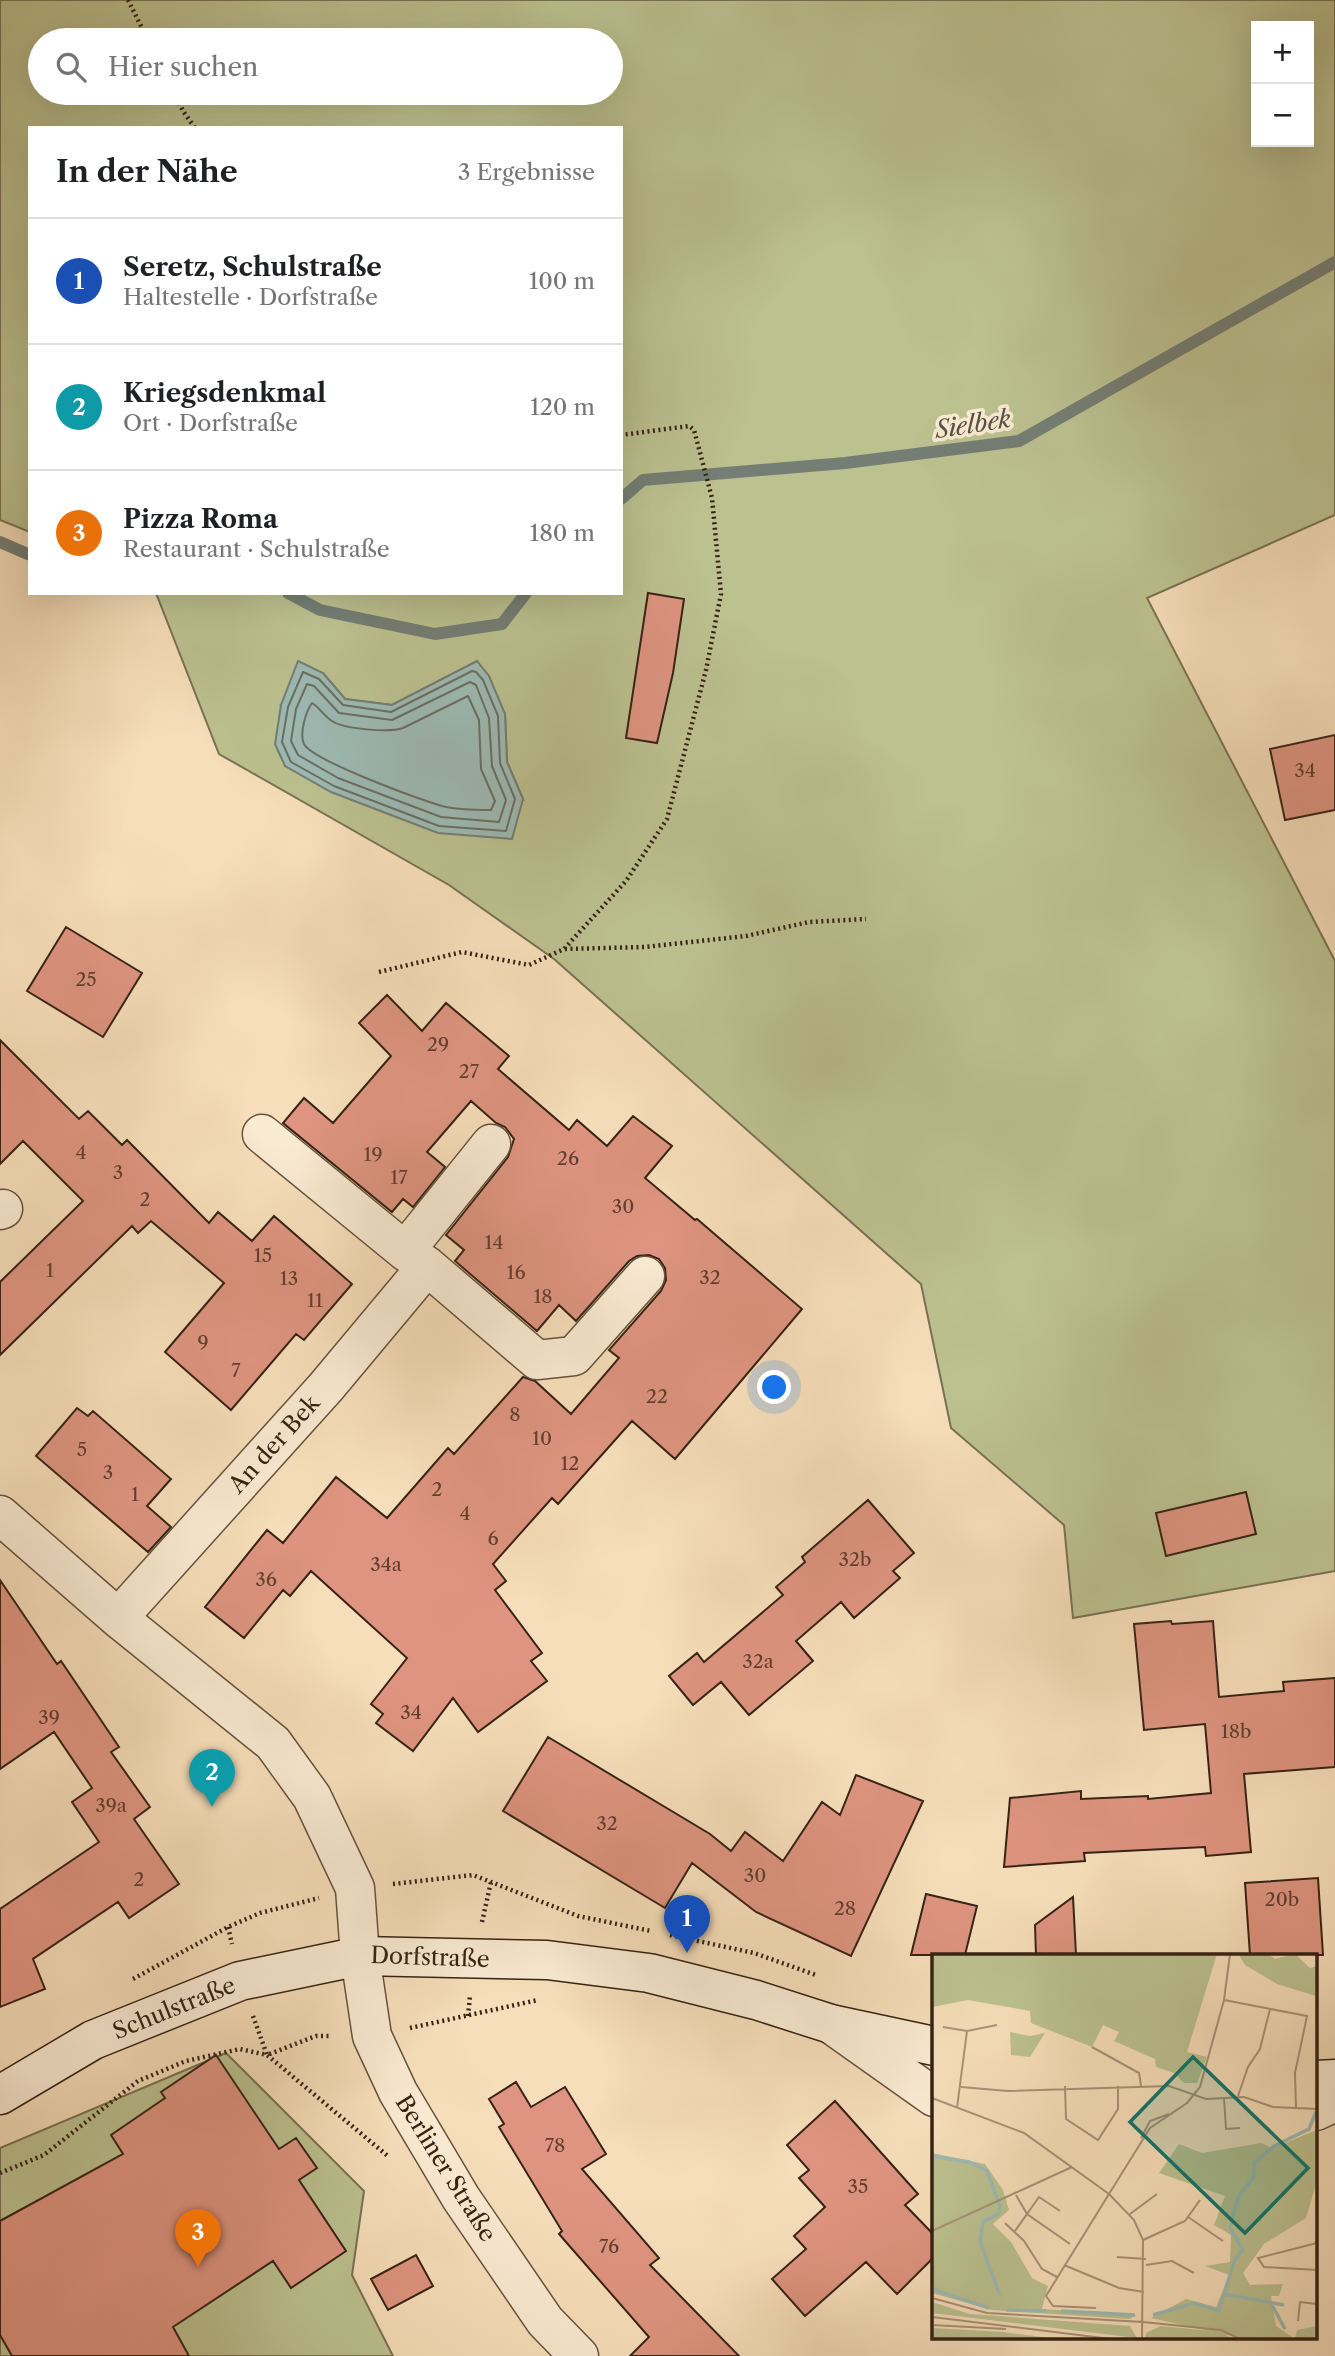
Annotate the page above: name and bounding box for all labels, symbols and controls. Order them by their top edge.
map controls [1251,21,1314,147]
button: + [1251,21,1314,84]
search box [28,28,623,105]
icon: search [52,48,90,86]
text: Hier suchen [108,51,258,83]
button: − [1251,84,1314,147]
text: In der Nähe [56,153,238,190]
text: 3 Ergebnisse [458,158,595,186]
text: Seretz, Schulstraße [123,251,382,283]
text: 1 [74,267,84,295]
text: 100 m [529,267,595,295]
text: Haltestelle · Dorfstraße [123,283,378,311]
text: Kriegsdenkmal [123,377,326,409]
text: 2 [72,393,86,421]
text: 120 m [530,393,595,421]
water label: Sielbek [931,404,1013,445]
text: Ort · Dorfstraße [123,409,298,437]
text: Pizza Roma [123,503,278,535]
text: 3 [73,519,86,547]
text: 180 m [530,519,595,547]
text: Restaurant · Schulstraße [123,535,390,563]
house number: 34 [1294,759,1316,782]
house number: 25 [75,968,97,991]
house number: 29 [427,1033,449,1056]
house number: 27 [459,1060,480,1083]
house number: 4 [76,1141,87,1164]
house number: 19 [363,1143,383,1166]
house number: 26 [557,1147,579,1170]
house number: 3 [113,1161,123,1184]
house number: 17 [390,1166,408,1189]
house number: 2 [140,1188,151,1211]
house number: 30 [612,1195,634,1218]
house number: 14 [485,1231,503,1254]
house number: 15 [254,1244,272,1267]
house number: 1 [46,1259,54,1282]
house number: 16 [506,1261,526,1284]
house number: 32 [699,1266,721,1289]
house number: 13 [280,1267,298,1290]
house number: 18 [533,1285,553,1308]
house number: 11 [307,1289,323,1312]
house number: 9 [197,1331,209,1354]
house number: 7 [231,1359,241,1382]
your location [757,1370,791,1404]
house number: 22 [646,1385,668,1408]
street label: An der Bek [222,1388,326,1499]
house number: 8 [509,1403,521,1426]
house number: 10 [532,1427,552,1450]
house number: 5 [77,1438,87,1461]
house number: 12 [561,1452,580,1475]
house number: 3 [103,1461,113,1484]
house number: 2 [432,1478,443,1501]
house number: 1 [131,1483,139,1506]
house number: 4 [460,1502,471,1525]
house number: 6 [487,1527,499,1550]
house number: 32b [839,1548,871,1571]
house number: 34a [370,1553,402,1576]
house number: 36 [255,1568,277,1591]
house number: 32a [742,1650,774,1673]
house number: 34 [400,1701,422,1724]
house number: 39 [38,1706,60,1729]
house number: 18b [1221,1720,1251,1743]
pin: 2 [189,1749,235,1807]
house number: 39a [95,1794,127,1817]
house number: 32 [596,1812,618,1835]
house number: 30 [744,1864,766,1887]
house number: 2 [134,1868,145,1891]
house number: 20b [1265,1888,1299,1911]
pin: 1 [664,1895,710,1953]
house number: 28 [834,1897,856,1920]
street label: Dorfstraße [370,1941,490,1973]
inset map [932,1954,1318,2338]
street label: Schulstraße [109,1971,239,2045]
street label: Berliner Straße [390,2090,502,2246]
house number: 78 [545,2134,565,2157]
house number: 35 [848,2175,868,2198]
pin: 3 [175,2209,221,2267]
house number: 76 [599,2235,619,2258]

